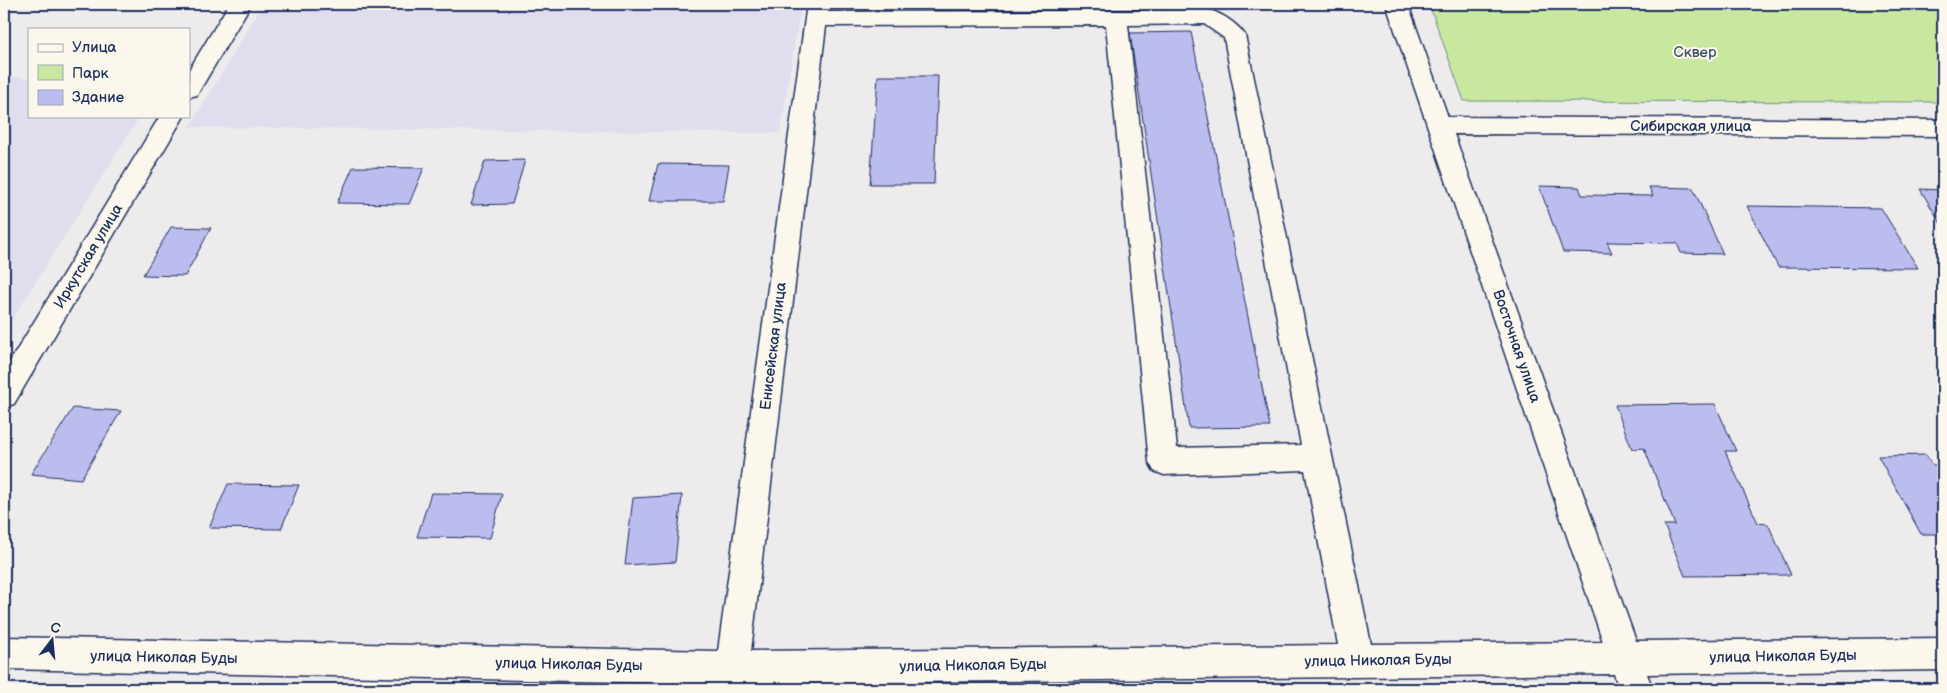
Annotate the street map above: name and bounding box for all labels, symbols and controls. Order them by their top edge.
legend [28,28,190,118]
text: Улица [72,38,117,57]
park label: Сквер [1674,43,1717,62]
text: Парк [72,64,109,83]
text: Здание [72,88,124,107]
street label: Сибирская улица [1630,117,1752,136]
street label: Иркутская улица [50,200,127,312]
street label: Енисейская улица [756,281,791,411]
street label: Восточная улица [1488,287,1545,405]
north arrow [28,616,78,666]
text: С [48,618,63,638]
street label: улица Николая Буды [1709,646,1857,667]
street label: улица Николая Буды [90,647,238,668]
street label: улица Николая Буды [1304,650,1452,671]
street label: улица Николая Буды [495,654,643,675]
street label: улица Николая Буды [899,655,1047,676]

